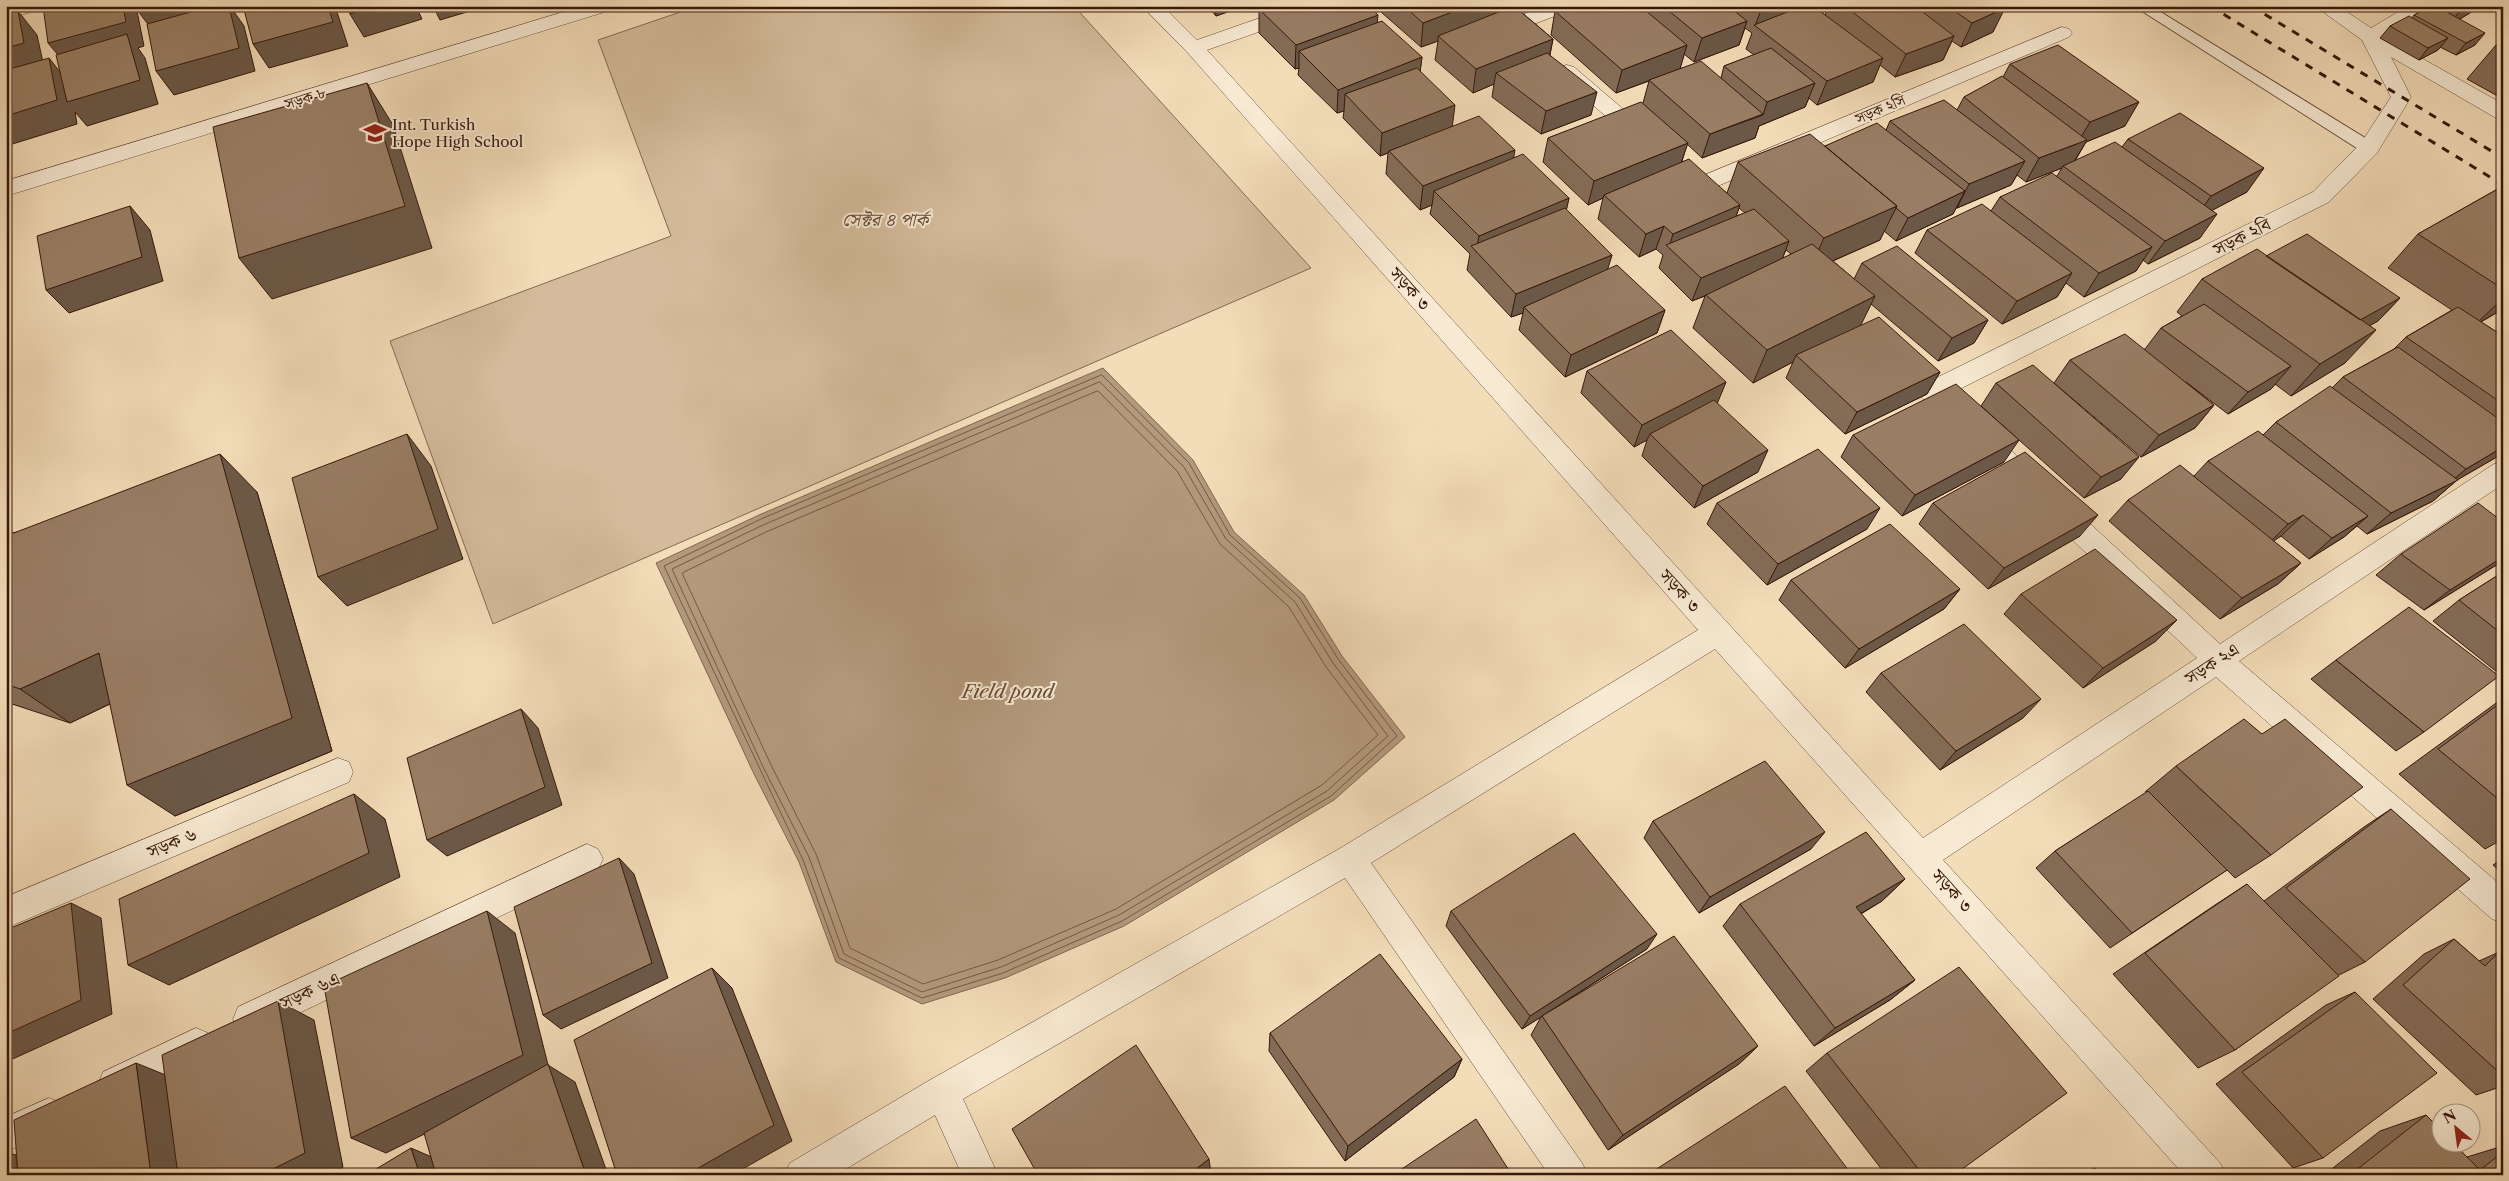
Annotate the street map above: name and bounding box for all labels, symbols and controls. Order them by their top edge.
street label: সড়ক ৮ [281,83,328,114]
street label: সড়ক ২সি [1851,90,1909,128]
place label: Int. Turkish Hope High School [392,115,524,151]
school or university icon: Int. Turkish Hope High School [362,120,388,146]
park label: সেক্টর ৪ পার্ক [842,209,932,231]
street label: সড়ক ২বি [2209,213,2275,261]
street label: সড়ক ৩ [1384,262,1435,315]
street label: সড়ক ৩ [1654,564,1705,617]
street label: সড়ক ২এ [2180,638,2243,690]
water label: Field pond [960,680,1056,703]
street label: সড়ক ৬ [143,823,200,864]
street label: সড়ক ৩ [1926,864,1977,917]
street label: সড়ক ৬এ [276,968,343,1015]
north arrow [2432,1104,2482,1154]
text: N [2440,1106,2459,1127]

